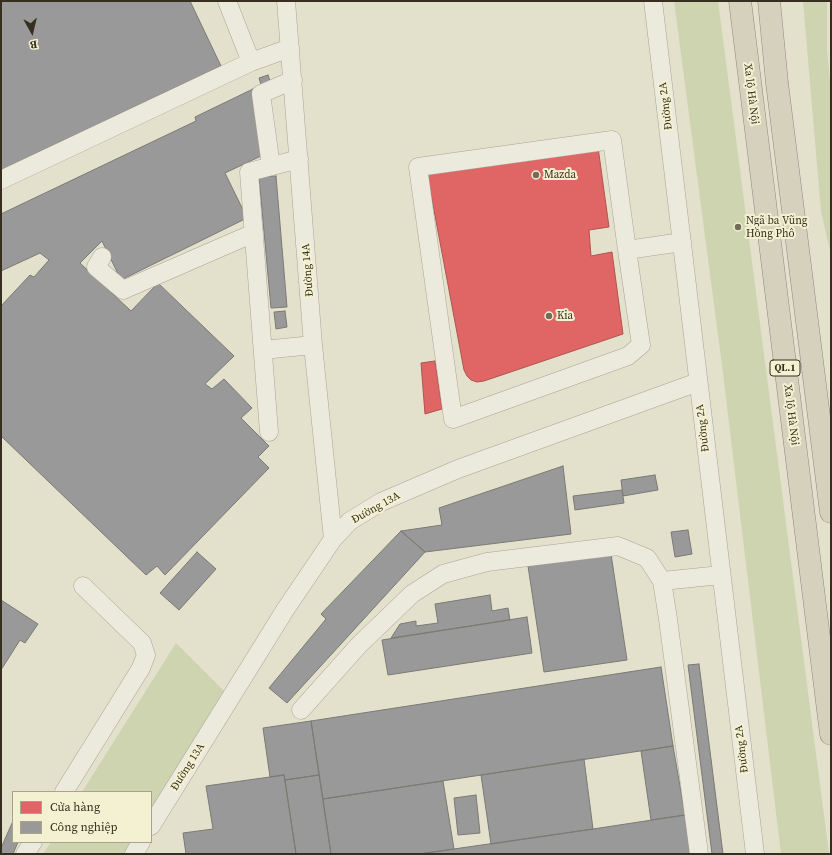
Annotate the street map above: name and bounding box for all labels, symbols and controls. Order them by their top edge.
north arrow [12,12,52,52]
text: B [29,36,38,52]
street label: Xa lộ Hà Nội [741,63,761,125]
street label: Đường 2A [657,81,675,131]
place label: Mazda [544,168,576,182]
marker: Mazda [531,170,541,180]
place label: Ngã ba Vũng Hồng Phô [746,214,808,240]
marker: Ngã ba Vũng Hồng Phô [733,222,743,232]
street label: Đường 14A [300,243,316,297]
place label: Kia [557,309,573,323]
marker: Kia [544,311,554,321]
road number: QL.1 [770,360,800,376]
street label: Xa lộ Hà Nội [781,384,801,446]
street label: Đường 2A [694,403,712,453]
street label: Đường 13A [349,489,403,527]
street label: Đường 2A [733,724,751,774]
street label: Đường 13A [168,741,208,793]
legend [12,791,152,843]
text: Cửa hàng [50,799,100,815]
text: Công nghiệp [50,819,118,835]

